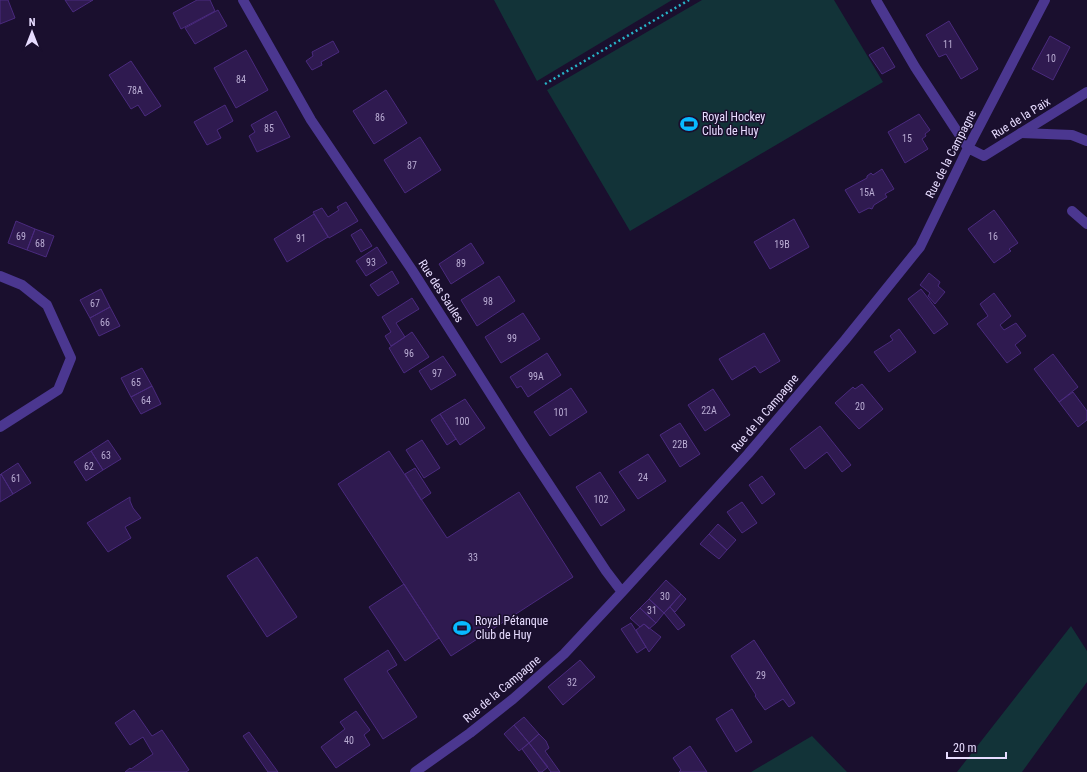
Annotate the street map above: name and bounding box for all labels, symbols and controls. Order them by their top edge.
north arrow [12,12,52,52]
text: N [29,16,36,29]
house number: 11 [943,39,953,50]
house number: 10 [1046,53,1056,64]
house number: 84 [236,74,246,85]
house number: 78A [127,85,143,96]
street label: Rue de la Paix [989,94,1053,142]
street label: Rue de la Campagne [923,107,979,200]
place label: Royal Hockey Club de Huy [702,110,765,138]
house number: 86 [375,112,385,123]
sports icon: Royal Hockey Club de Huy [679,114,699,134]
house number: 85 [264,123,274,134]
house number: 15 [902,133,912,144]
house number: 87 [407,160,417,171]
house number: 15A [859,187,875,198]
house number: 69 [16,231,26,242]
house number: 16 [988,231,998,242]
house number: 91 [296,233,306,244]
house number: 68 [35,238,45,249]
house number: 19B [774,239,790,250]
house number: 93 [366,257,376,268]
street label: Rue des Saules [416,257,466,325]
house number: 89 [456,258,466,269]
house number: 98 [483,296,493,307]
house number: 67 [90,298,100,309]
house number: 66 [100,317,110,328]
house number: 99 [507,333,517,344]
house number: 96 [404,348,414,359]
house number: 97 [432,368,442,379]
house number: 99A [528,371,544,382]
street label: Rue de la Campagne [729,371,802,455]
house number: 65 [131,377,141,388]
house number: 64 [141,395,151,406]
house number: 20 [855,401,865,412]
house number: 22A [701,405,717,416]
house number: 101 [554,407,568,418]
house number: 100 [455,416,469,427]
house number: 22B [672,439,688,450]
house number: 63 [101,450,111,461]
house number: 62 [84,461,94,472]
house number: 24 [638,472,648,483]
house number: 61 [11,473,21,484]
house number: 102 [594,494,608,505]
house number: 33 [468,552,478,563]
house number: 30 [660,591,670,602]
house number: 31 [647,605,657,616]
place label: Royal Pétanque Club de Huy [475,614,549,642]
sports icon: Royal Pétanque Club de Huy [452,618,472,638]
street label: Rue de la Campagne [460,652,544,725]
house number: 29 [756,670,766,681]
house number: 32 [567,677,577,688]
scale bar [947,734,1006,760]
house number: 40 [344,735,354,746]
text: 20 m [953,741,977,755]

